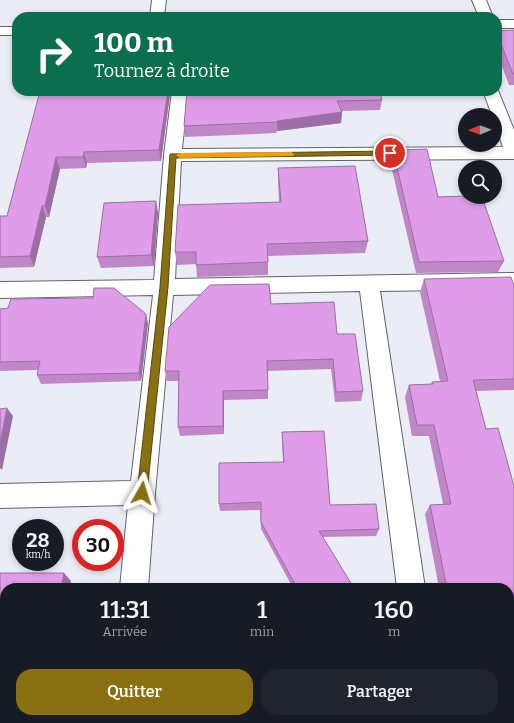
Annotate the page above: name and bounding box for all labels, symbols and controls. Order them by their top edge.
text: 100 m [94,26,173,59]
icon: right [28,28,80,80]
text: Tournez à droite [94,60,230,82]
north arrow [458,108,502,152]
map controls [458,108,502,204]
pin [373,136,407,170]
icon: arrive [379,142,401,164]
button: search [458,160,502,204]
position arrow [121,472,163,514]
speed limit sign: 30 [72,519,124,571]
text: 28 [26,528,50,552]
text: km/h [26,549,50,561]
text: 11:31 [100,596,150,624]
text: 1 [257,596,267,624]
text: 160 [374,596,414,624]
text: Arrivée [103,624,147,639]
text: min [250,624,274,639]
text: m [388,624,400,639]
button: Quitter [16,669,253,715]
button: Partager [261,669,498,715]

